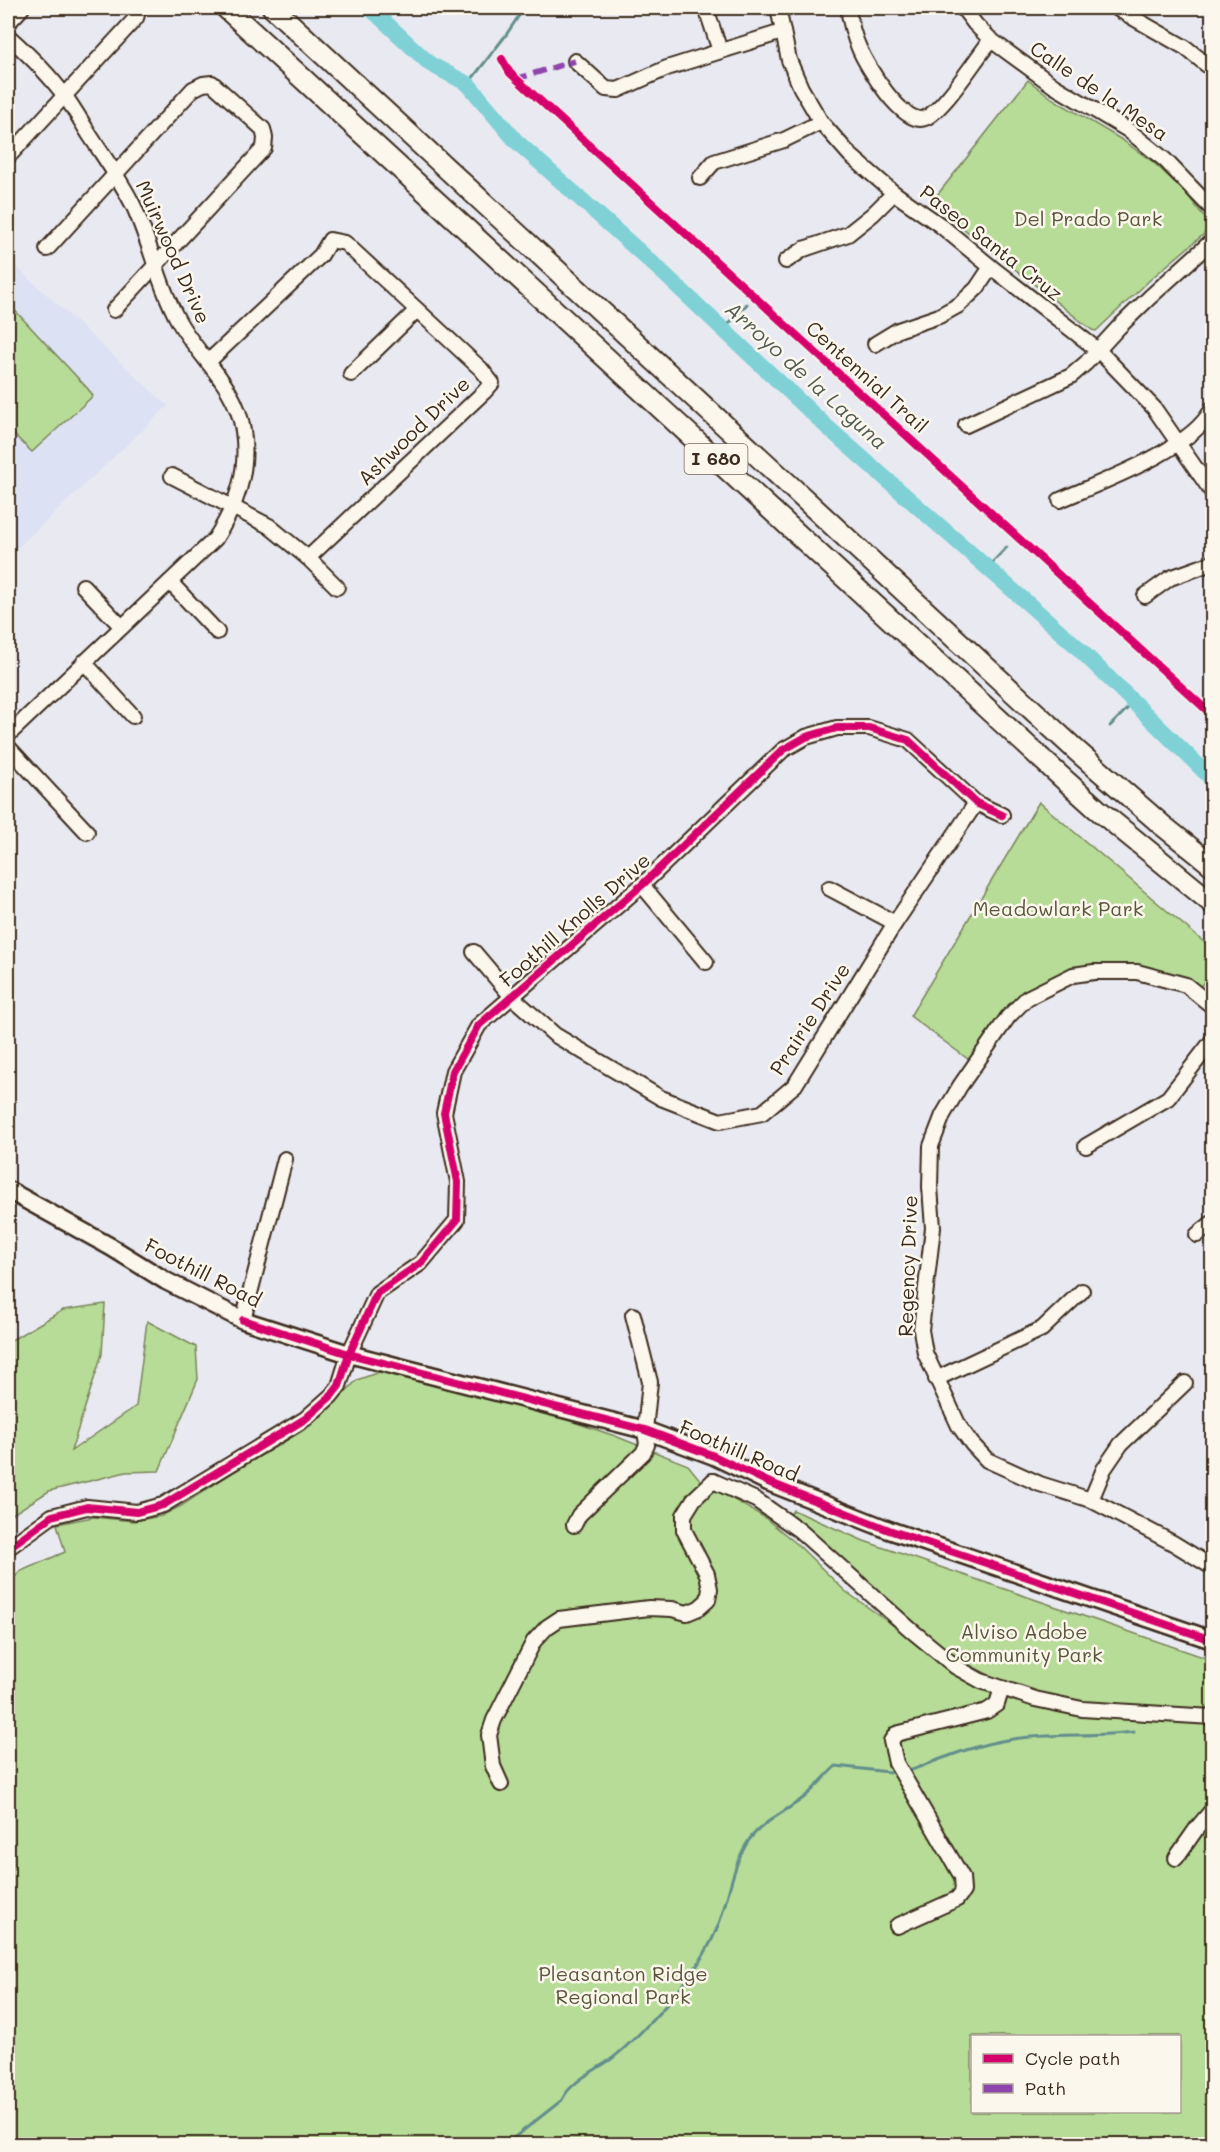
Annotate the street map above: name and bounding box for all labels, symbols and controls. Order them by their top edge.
street label: Calle de la Mesa [1025,34,1174,146]
street label: Muirwood Drive [131,176,217,327]
street label: Paseo Santa Cruz [915,178,1068,306]
park label: Del Prado Park [1014,205,1162,231]
water label: Arroyo de la Laguna [720,295,894,455]
street label: Centennial Trail [801,314,934,438]
street label: Ashwood Drive [352,370,475,490]
road number: I 680 [684,444,748,474]
street label: Foothill Knolls Drive [493,847,655,992]
park label: Meadowlark Park [973,895,1143,921]
street label: Prairie Drive [763,957,855,1079]
street label: Regency Drive [892,1195,922,1337]
street label: Foothill Road [141,1232,266,1313]
street label: Foothill Road [676,1413,803,1487]
park label: Alviso Adobe Community Park [945,1618,1103,1667]
park label: Pleasanton Ridge Regional Park [538,1960,708,2009]
legend [971,2035,1181,2113]
text: Cycle path [1025,2046,1120,2070]
text: Path [1025,2076,1065,2100]

